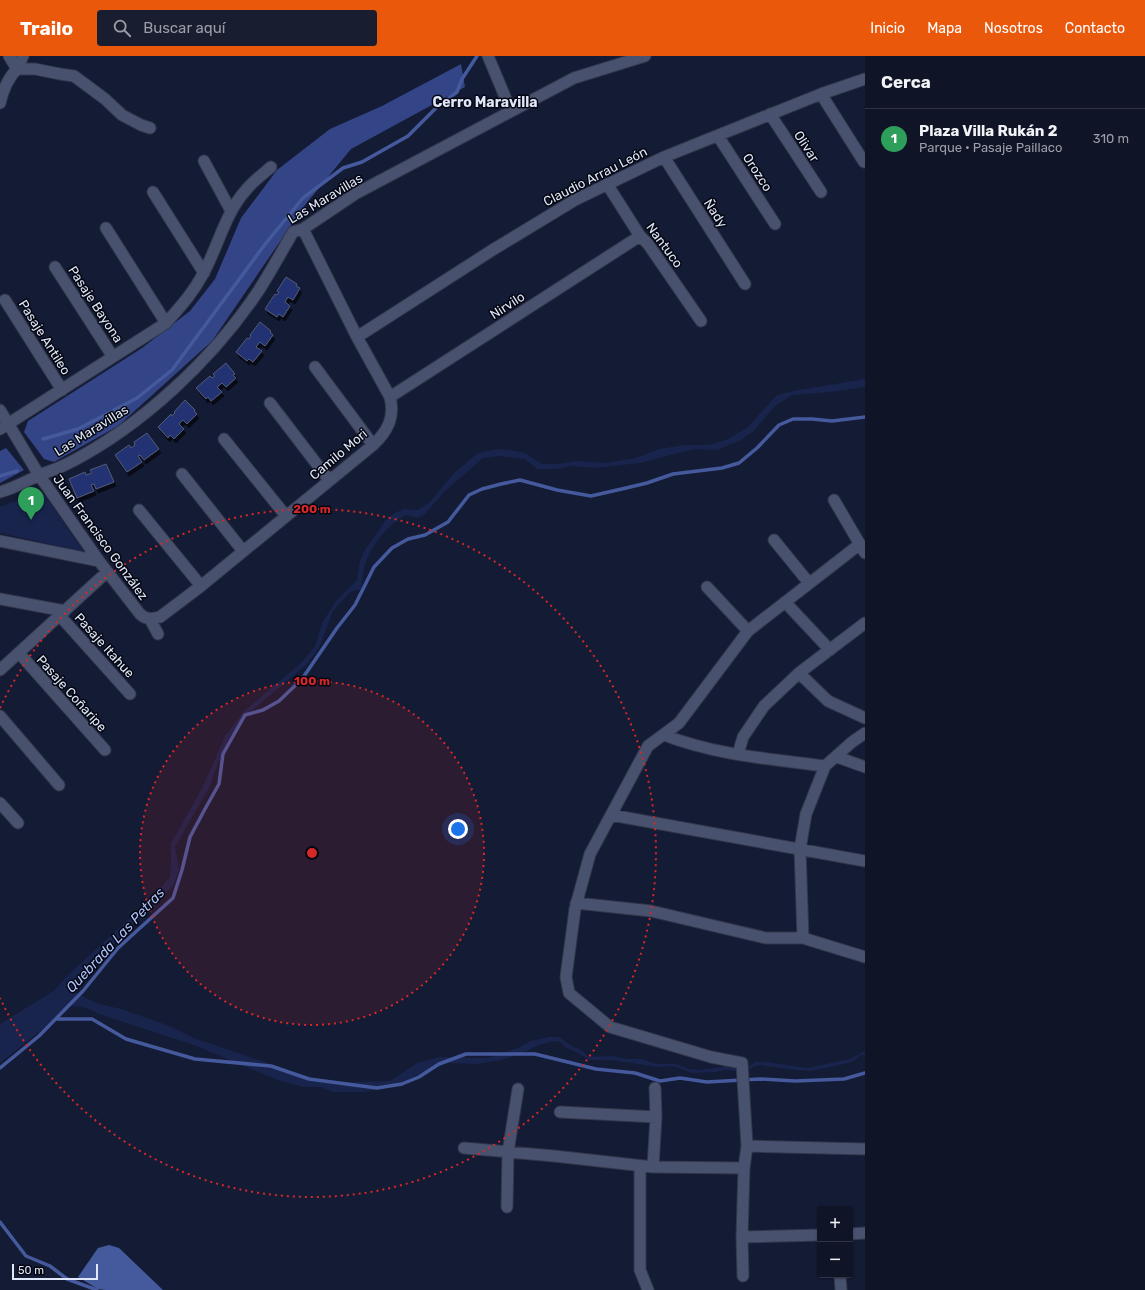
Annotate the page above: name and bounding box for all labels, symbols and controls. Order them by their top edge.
search box [97,10,377,46]
text: Trailo [20,17,73,40]
icon: search [111,17,133,39]
text: Buscar aquí [143,19,225,37]
text: Inicio [870,20,905,37]
text: Mapa [927,20,962,37]
text: Nosotros [984,20,1043,37]
text: Contacto [1065,20,1125,37]
text: Cerca [881,72,931,92]
district label: Cerro Maravilla [432,94,538,111]
text: Plaza Villa Rukán 2 [919,122,1057,140]
street label: Olivar [791,128,822,165]
text: 1 [891,131,897,146]
text: 310 m [1093,131,1129,146]
text: Parque · Pasaje Paillaco [919,140,1062,155]
street label: Claudio Arrau León [541,144,650,209]
street label: Orozco [740,150,775,194]
street label: Las Maravillas [285,170,366,227]
street label: Ñady [701,196,730,230]
street label: Nantuco [643,220,686,271]
street label: Pasaje Bayona [65,263,126,345]
street label: Nirvilo [487,289,527,322]
street label: Pasaje Antileo [16,297,74,377]
street label: Las Maravillas [52,402,131,459]
street label: Camilo Mori [307,426,370,483]
street label: Juan Francisco González [50,472,151,603]
pin: 1 [18,487,44,520]
text: 200 m [293,502,331,516]
street label: Pasaje Itahue [72,610,138,681]
street label: Pasaje Coñaripe [33,652,110,735]
text: 100 m [294,674,330,688]
your location [448,819,468,839]
centre of rings [305,846,319,860]
water label: Quebrada Las Petras [62,884,168,996]
map controls [817,1206,853,1278]
button: + [817,1206,853,1242]
button: − [817,1242,853,1278]
scale bar [12,1262,98,1281]
text: 50 m [18,1264,44,1277]

